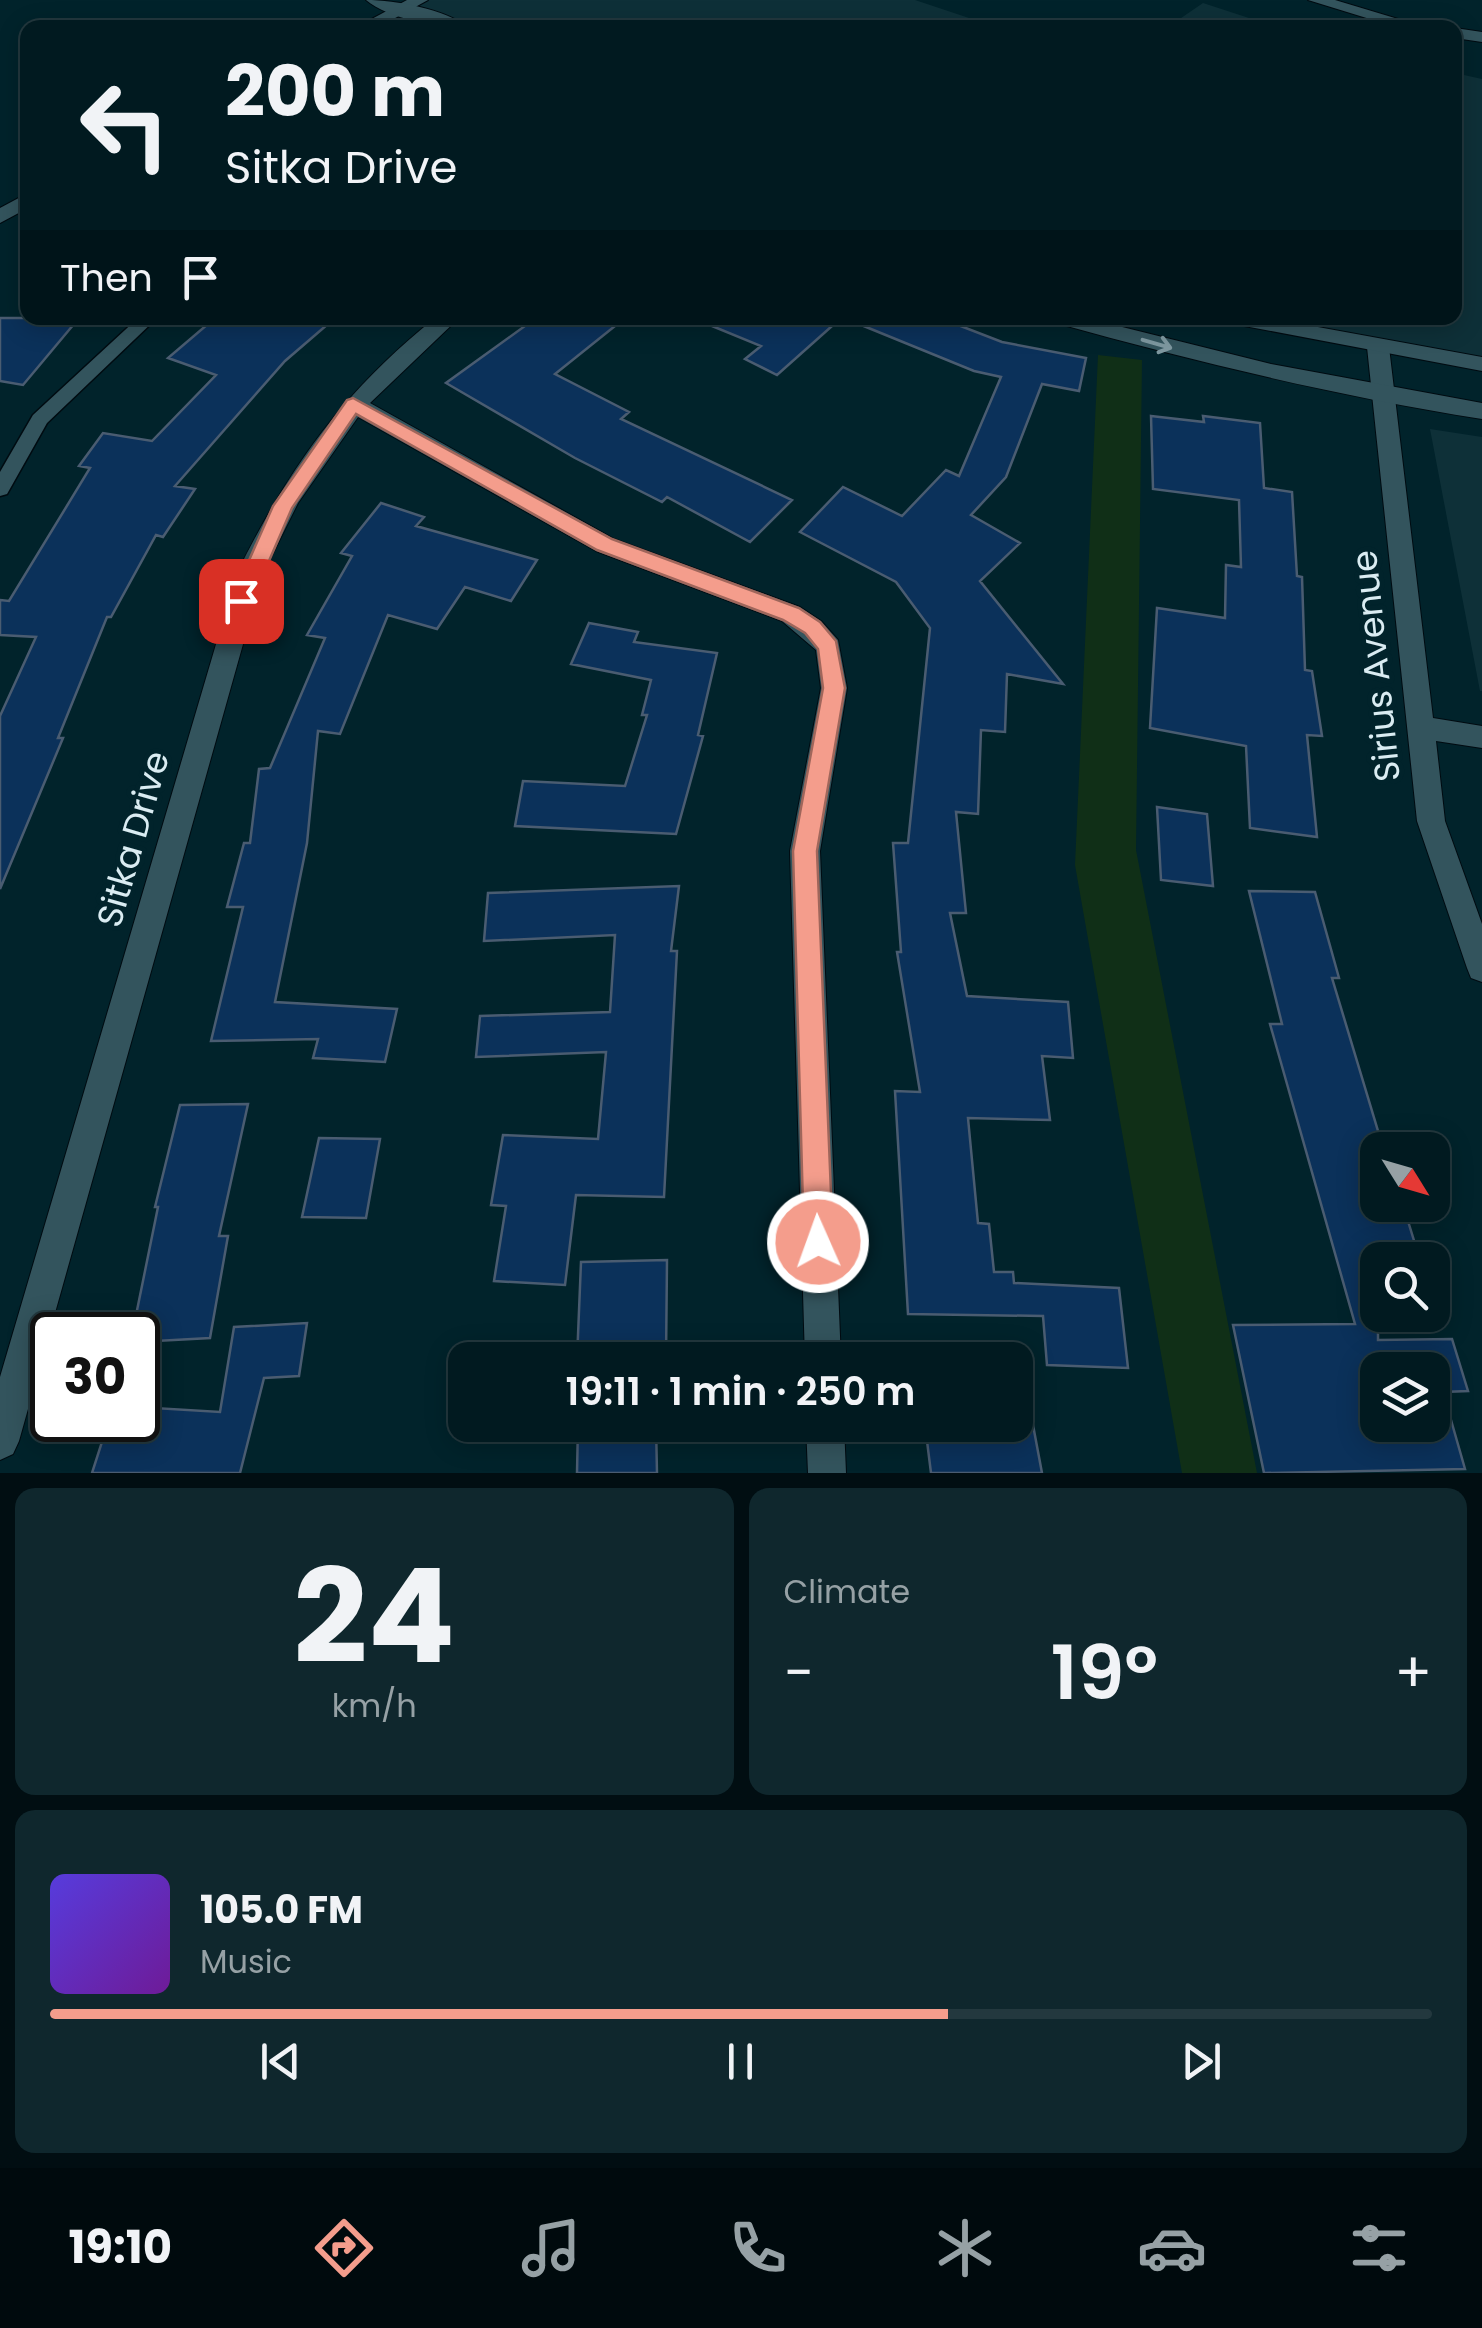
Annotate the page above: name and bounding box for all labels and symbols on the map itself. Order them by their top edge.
one-way arrow [1141,336,1172,354]
street label: Sirius Avenue [1339,548,1412,784]
pin [199,559,284,644]
street label: Sitka Drive [84,745,181,932]
north arrow [1360,1132,1450,1222]
position arrow [766,1190,870,1294]
speed limit sign: 30 [30,1312,160,1442]

